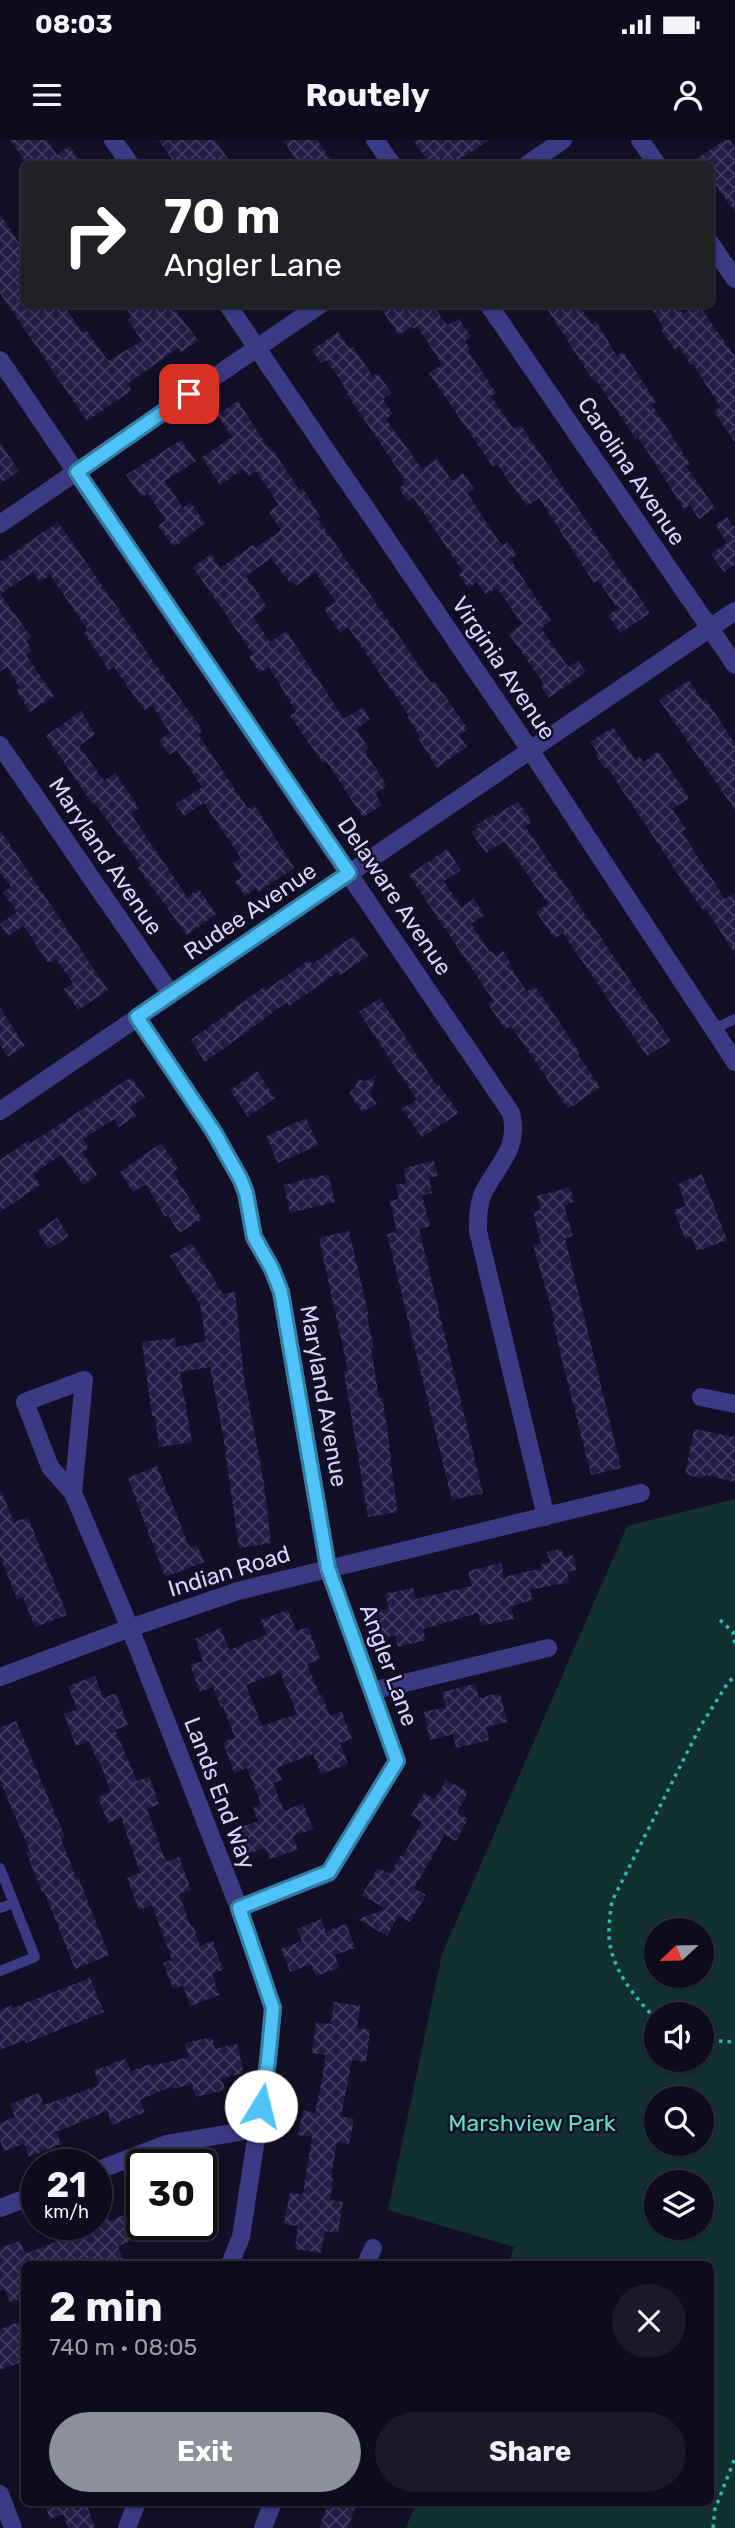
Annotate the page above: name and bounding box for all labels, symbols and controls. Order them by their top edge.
text: 08:03 [35,9,113,40]
icon: menu [28,76,66,114]
text: Routely [305,76,430,114]
icon: person [669,76,707,114]
text: 70 m [164,187,281,245]
icon: right [49,189,140,280]
text: Angler Lane [164,246,342,284]
pin [159,364,219,424]
icon: arrive [170,375,208,413]
street label: Carolina Avenue [572,391,692,551]
street label: Virginia Avenue [446,591,562,745]
street label: Maryland Avenue [43,772,169,940]
street label: Delaware Avenue [332,812,458,980]
street label: Rudee Avenue [178,856,322,966]
street label: Maryland Avenue [294,1303,354,1489]
street label: Indian Road [165,1539,293,1603]
street label: Angler Lane [354,1600,424,1730]
street label: Lands End Way [178,1713,262,1873]
north arrow [644,1918,714,1988]
map controls [644,1918,714,2240]
button: sound [644,2002,714,2072]
position arrow [224,2069,298,2143]
button: search [644,2086,714,2156]
park label: Marshview Park [448,2109,616,2137]
speed limit sign: 30 [126,2149,217,2240]
text: 21 [46,2164,87,2206]
button: layers [644,2170,714,2240]
text: km/h [44,2201,89,2223]
text: 2 min [49,2282,163,2332]
button: close [612,2284,686,2358]
text: 740 m · 08:05 [49,2333,197,2361]
button: Exit [49,2412,361,2492]
button: Share [375,2412,686,2492]

